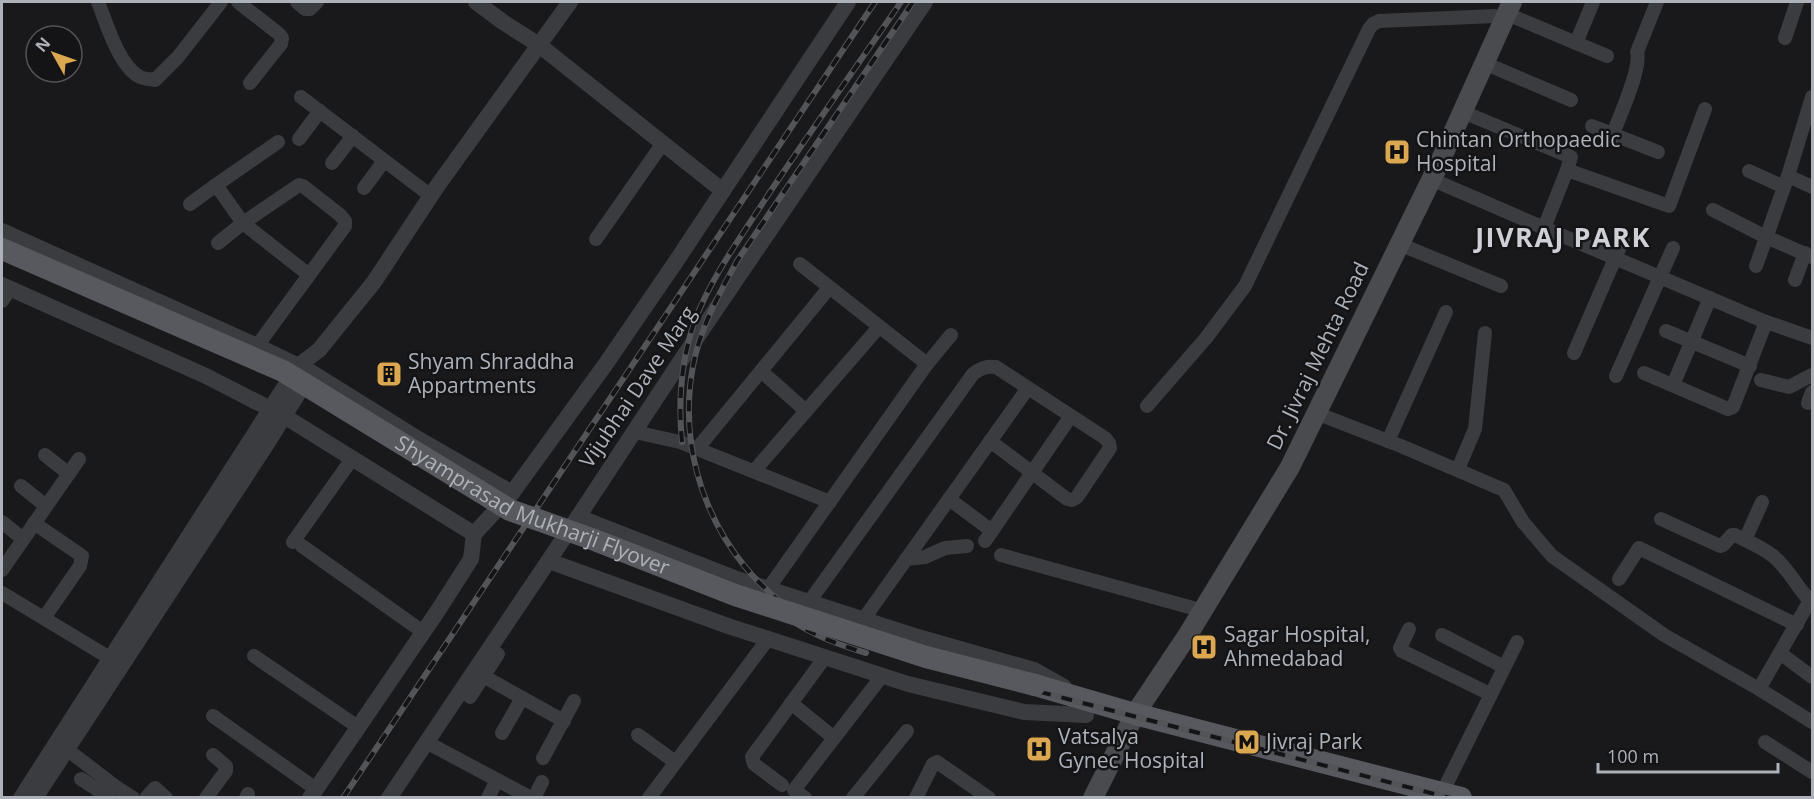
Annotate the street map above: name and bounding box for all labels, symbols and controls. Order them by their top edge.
north arrow [24,24,84,84]
text: N [30,32,55,56]
place label: Chintan Orthopaedic Hospital [1416,125,1620,177]
hospital icon: Chintan Orthopaedic Hospital [1382,137,1412,167]
district label: JIVRAJ PARK [1473,218,1651,255]
street label: Dr. Jivraj Mehta Road [1259,257,1375,454]
street label: Vijubhai Dave Marg [573,300,702,473]
place label: Shyam Shraddha Appartments [408,347,574,399]
building icon: Shyam Shraddha Appartments [374,359,404,389]
street label: Shyamprasad Mukharji Flyover [390,428,674,581]
place label: Sagar Hospital, Ahmedabad [1224,620,1370,672]
hospital icon: Sagar Hospital, Ahmedabad [1189,632,1219,662]
place label: Vatsalya Gynec Hospital [1058,722,1205,774]
metro station icon: Jivraj Park [1232,727,1262,757]
place label: Jivraj Park [1264,727,1362,755]
hospital icon: Vatsalya Gynec Hospital [1024,734,1054,764]
scale bar [1598,736,1778,774]
text: 100 m [1607,744,1659,768]

